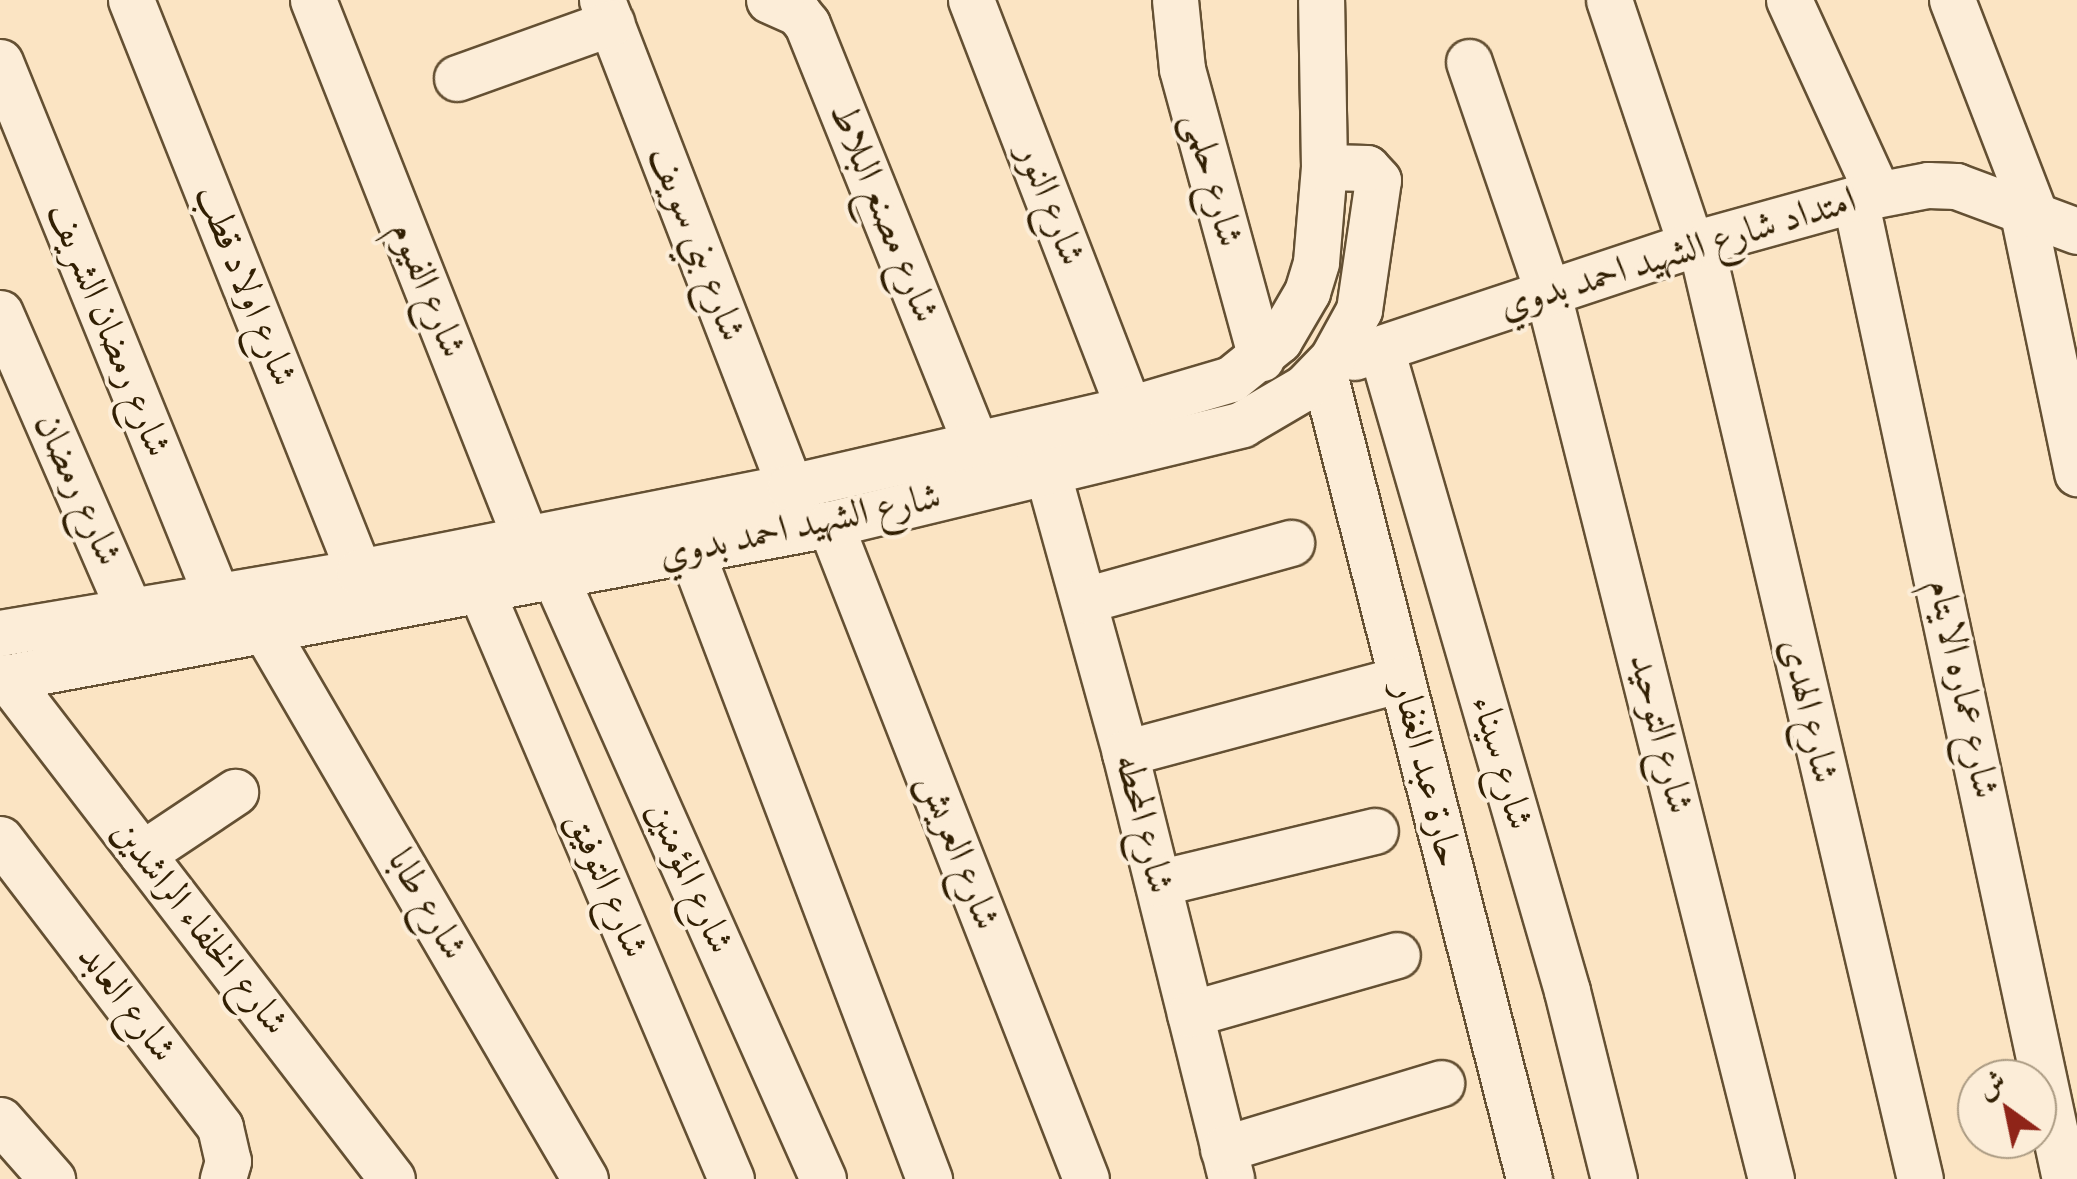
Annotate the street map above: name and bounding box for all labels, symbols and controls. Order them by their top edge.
street label: شارع مصنع البلاط [818,96,948,330]
street label: شارع حلمى [1172,108,1252,252]
street label: شارع النور [1006,138,1094,272]
street label: شارع بني سويف [638,140,754,348]
street label: امتداد شارع الشهيد احمد بدوي [1494,178,1862,330]
street label: شارع اولاد قطب [184,179,306,393]
street label: شارع رمضان الشريف [36,196,180,464]
street label: شارع الفيوم [379,215,475,365]
street label: شارع رمضان [23,407,131,573]
street label: شارع الشهيد احمد بدوي [655,475,945,579]
street label: شارع عماره الايتام [1917,575,2007,803]
street label: شارع الهدى [1769,634,1847,788]
street label: شارع التوحيد [1618,649,1702,819]
street label: حارة عبد الغفار [1381,678,1471,872]
street label: شارع سيناء [1460,691,1542,835]
street label: شارع المحطه [1104,750,1182,898]
street label: شارع العريش [907,767,1009,937]
street label: شارع المؤمنين [635,795,743,961]
street label: شارع التوفيق [555,805,657,965]
street label: شارع الخلفاء الراشدين [100,811,298,1045]
street label: شارع طابا [376,842,476,968]
street label: شارع العابد [67,936,185,1072]
north arrow [1957,1059,2057,1159]
text: ش [1970,1063,2013,1107]

